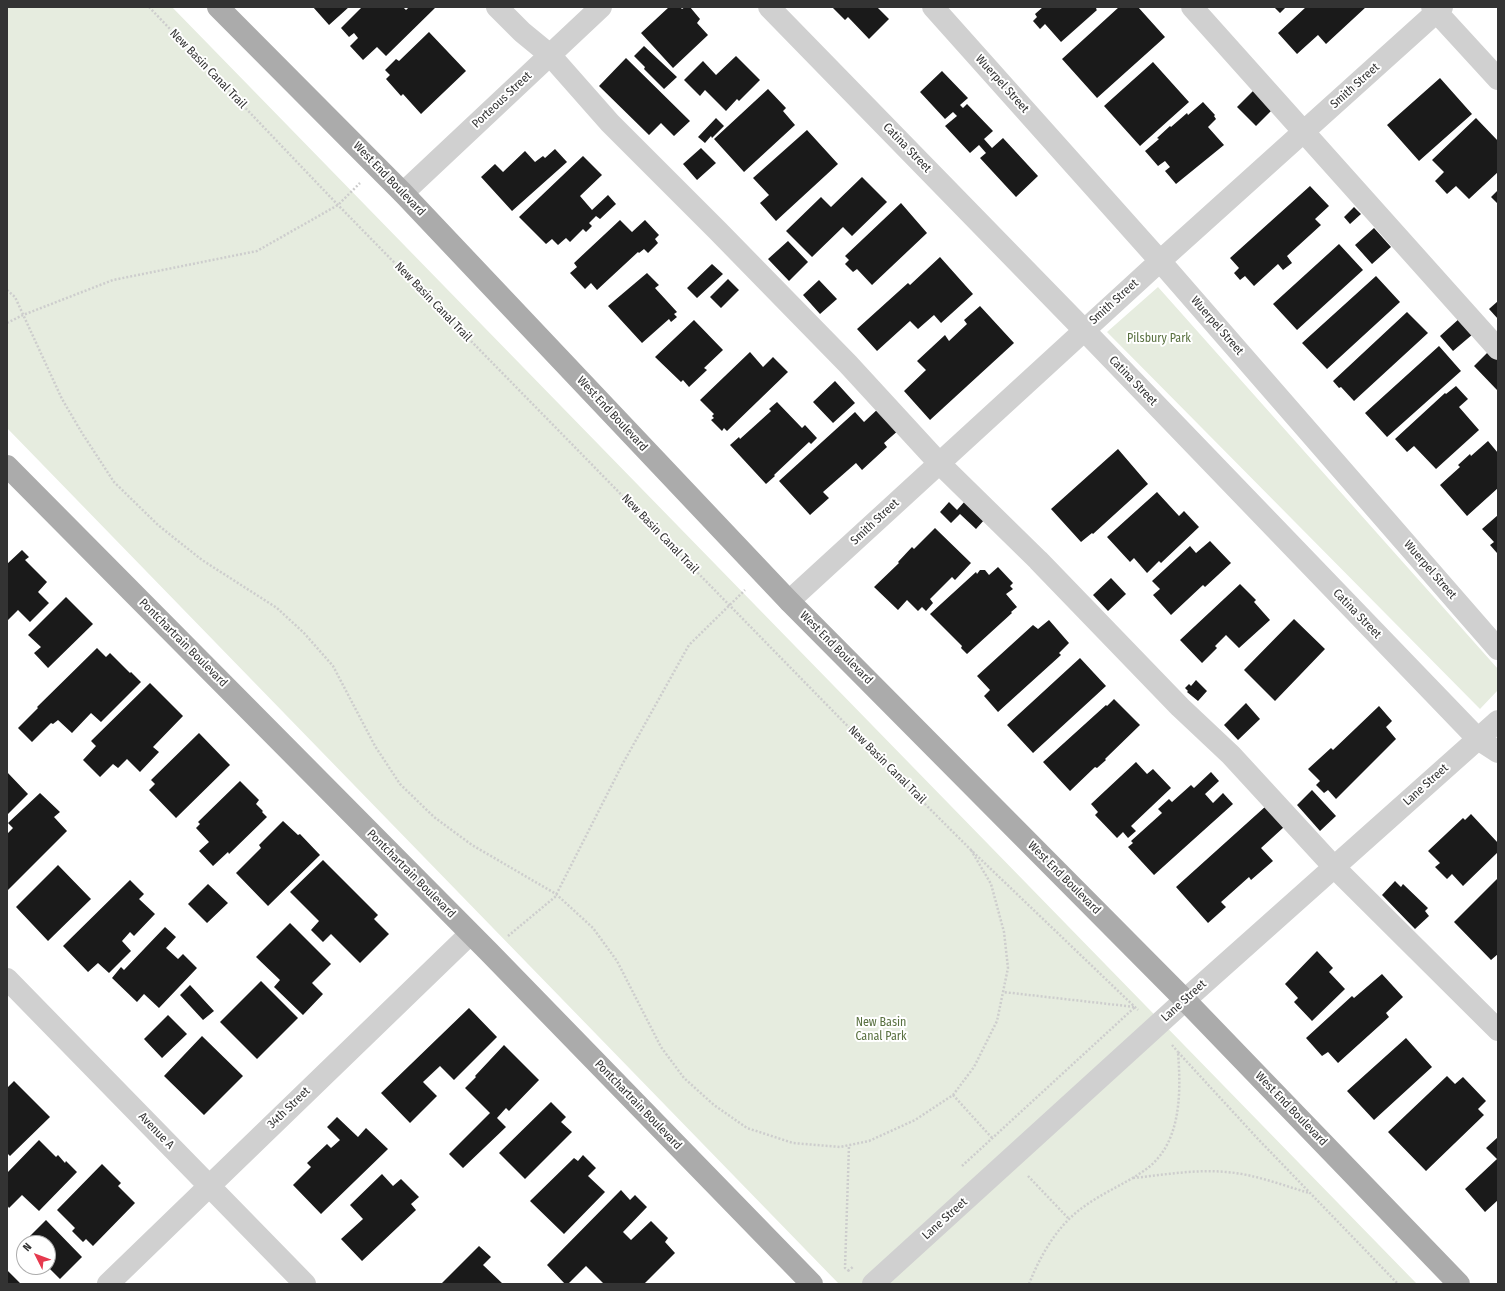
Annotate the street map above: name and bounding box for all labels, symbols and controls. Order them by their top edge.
street label: New Basin Canal Trail [167,26,249,112]
street label: Wuerpel Street [972,52,1032,116]
street label: Smith Street [1328,60,1382,112]
street label: Porteous Street [469,69,535,131]
street label: Catina Street [880,120,934,176]
street label: West End Boulevard [350,139,428,219]
street label: New Basin Canal Trail [392,259,474,345]
street label: Smith Street [1087,276,1141,328]
street label: Wuerpel Street [1188,294,1246,358]
park label: Pilsbury Park [1127,332,1191,346]
street label: Catina Street [1106,353,1160,409]
street label: West End Boulevard [574,374,650,454]
street label: New Basin Canal Trail [619,491,701,577]
street label: Smith Street [848,496,902,548]
street label: Wuerpel Street [1401,538,1459,602]
street label: Catina Street [1330,586,1384,642]
street label: Pontchartrain Boulevard [136,596,230,690]
street label: West End Boulevard [797,609,875,687]
street label: New Basin Canal Trail [845,723,929,807]
street label: Lane Street [1400,761,1452,809]
street label: Pontchartrain Boulevard [364,827,458,921]
street label: West End Boulevard [1025,839,1103,917]
street label: Lane Street [1158,977,1210,1025]
park label: New Basin Canal Park [855,1016,907,1044]
street label: Pontchartrain Boulevard [591,1057,685,1153]
street label: West End Boulevard [1252,1069,1330,1149]
street label: 34th Street [265,1084,313,1132]
street label: Avenue A [135,1110,177,1152]
street label: Lane Street [919,1195,971,1243]
north arrow [16,1235,56,1275]
text: N [20,1241,34,1254]

